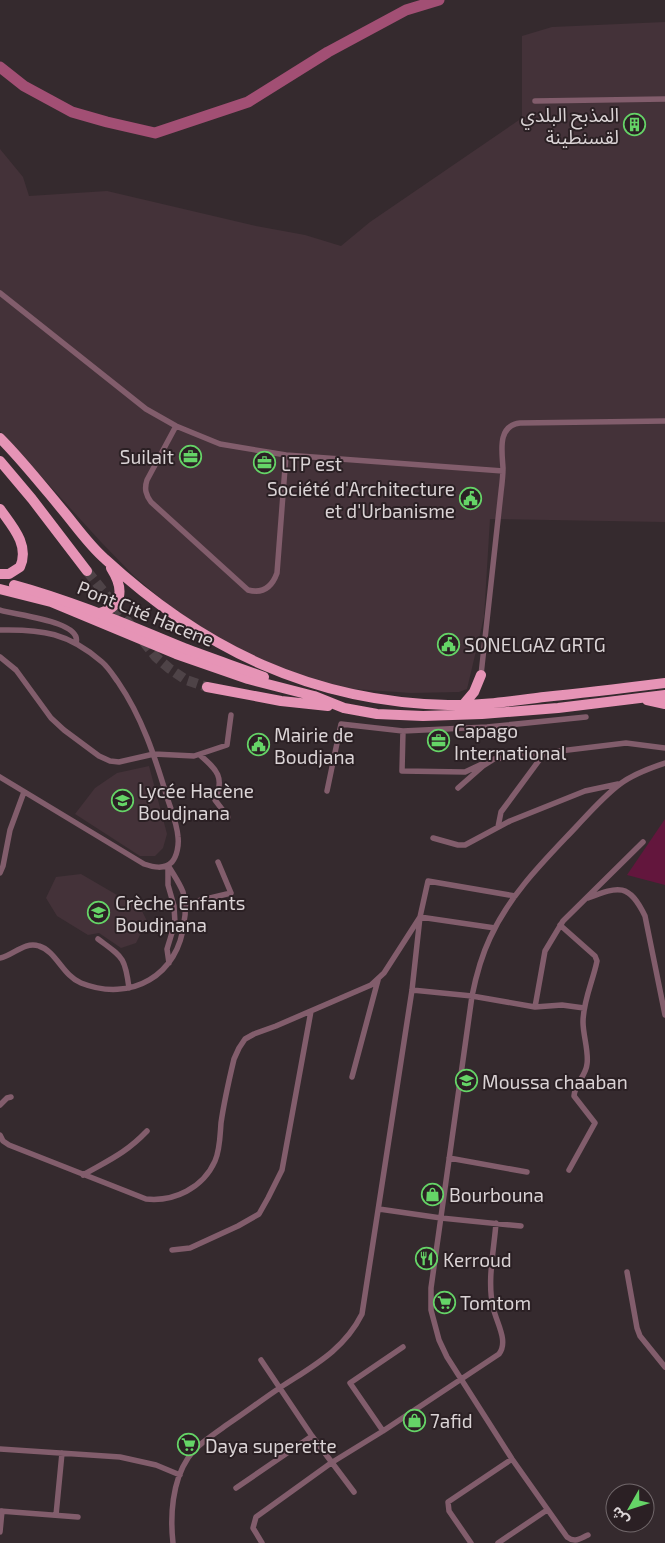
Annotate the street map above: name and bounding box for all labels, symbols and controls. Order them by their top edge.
place label: المذبح البلدي لقسنطينة [521,103,619,148]
building icon: المذبح البلدي لقسنطينة [623,113,647,137]
office icon: Suilait [178,444,202,468]
place label: Suilait [120,445,174,468]
office icon: LTP est [253,451,277,475]
place label: LTP est [281,452,342,475]
place label: Société d'Architecture et d'Urbanisme [267,477,455,522]
public building icon: Société d'Architecture et d'Urbanisme [459,487,483,511]
street label: Pont Cité Hacene [74,575,218,651]
public building icon: SONELGAZ GRTG [436,632,460,656]
place label: SONELGAZ GRTG [464,633,606,656]
place label: Capago International [454,719,567,764]
place label: Mairie de Boudjana [274,723,355,768]
office icon: Capago International [426,729,450,753]
public building icon: Mairie de Boudjana [246,733,270,757]
place label: Lycée Hacène Boudjnana [138,779,254,824]
school or university icon: Lycée Hacène Boudjnana [110,789,134,813]
place label: Crèche Enfants Boudjnana [115,891,245,936]
school or university icon: Crèche Enfants Boudjnana [87,901,111,925]
school or university icon: Moussa chaaban [454,1069,478,1093]
place label: Moussa chaaban [482,1070,628,1093]
shop icon: Bourbouna [421,1182,445,1206]
place label: Bourbouna [449,1183,544,1206]
restaurant icon: Kerroud [415,1247,439,1271]
place label: Kerroud [443,1248,512,1271]
supermarket icon: Tomtom [432,1290,456,1314]
place label: Tomtom [460,1291,531,1314]
shop icon: 7afid [402,1408,426,1432]
place label: 7afid [430,1409,473,1432]
supermarket icon: Daya superette [177,1433,201,1457]
place label: Daya superette [205,1434,337,1457]
north arrow [605,1483,655,1533]
text: ش [607,1504,632,1529]

